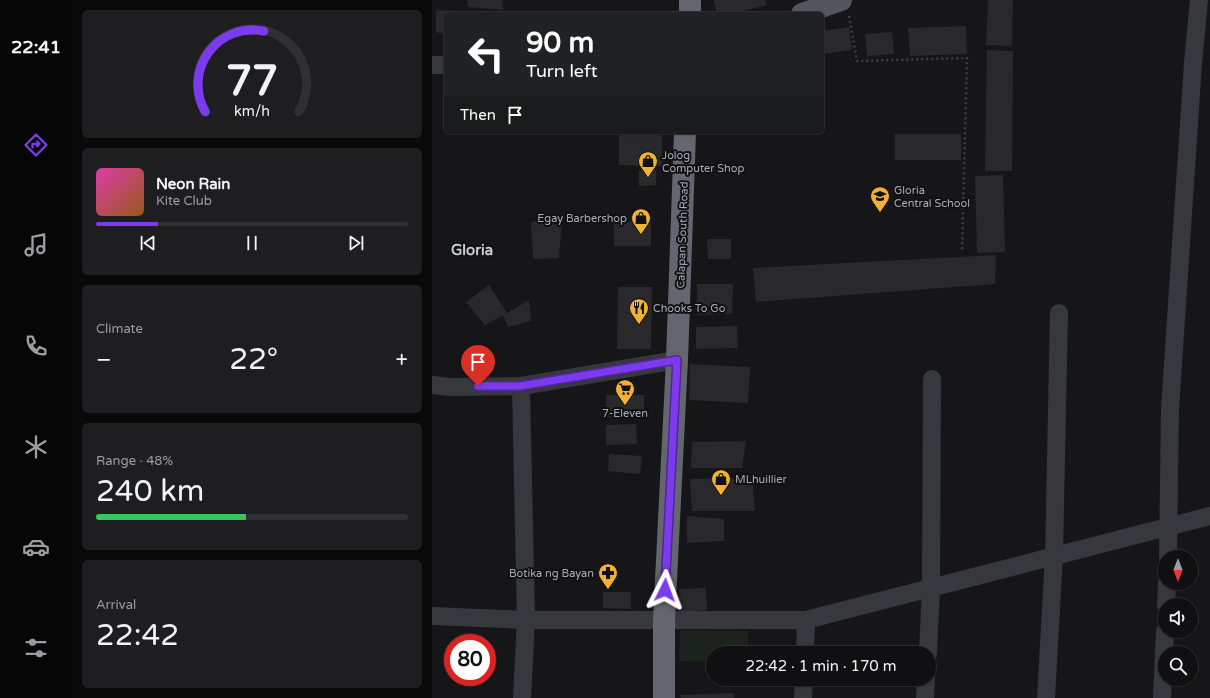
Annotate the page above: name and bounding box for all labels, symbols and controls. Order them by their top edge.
text: 90 m [526,26,594,60]
icon: left [460,28,512,80]
text: 22:41 [11,36,61,58]
text: 77 [226,57,278,107]
text: Turn left [526,60,598,82]
text: km/h [234,102,270,119]
icon: arrive [504,104,526,126]
text: Then [460,106,496,124]
icon: directions [22,131,50,159]
place label: Jolog Computer Shop [662,149,744,175]
shop icon: Jolog Computer Shop [637,150,659,178]
text: Neon Rain [156,175,230,193]
street label: Calapan South Road [674,181,691,289]
place label: Gloria Central School [894,184,970,210]
school or university icon: Gloria Central School [869,185,891,213]
text: Kite Club [156,193,212,209]
shop icon: Egay Barbershop [630,207,652,235]
place label: Egay Barbershop [537,212,627,225]
icon: music [22,231,50,259]
icon: previous [137,232,159,254]
icon: pause [241,232,263,254]
icon: next [345,232,367,254]
district label: Gloria [451,241,493,259]
restaurant icon: Chooks To Go [628,297,650,325]
place label: Chooks To Go [653,302,726,315]
text: Climate [96,321,143,337]
icon: phone [22,332,50,360]
text: 22° [229,341,278,378]
pin [461,345,495,386]
text: − [96,347,112,373]
text: + [396,347,408,373]
icon: arrive [467,351,489,373]
supermarket icon: 7-Eleven [614,378,636,406]
place label: 7-Eleven [602,407,648,420]
icon: climate [22,433,50,461]
text: Range · 48% [96,453,173,469]
shop icon: MLhuillier [710,468,732,496]
text: 240 km [96,473,204,510]
place label: MLhuillier [735,473,787,486]
icon: car [22,533,50,561]
north arrow [1158,550,1198,590]
map controls [1158,550,1198,686]
pharmacy icon: Botika ng Bayan [597,562,619,590]
place label: Botika ng Bayan [509,567,594,580]
position arrow [644,569,686,611]
text: Arrival [96,597,136,613]
button: sound [1158,598,1198,638]
text: 22:42 [96,617,179,654]
icon: filters [22,634,50,662]
speed limit sign: 80 [444,634,496,686]
button: search [1158,646,1198,686]
text: 22:42 · 1 min · 170 m [746,657,896,675]

